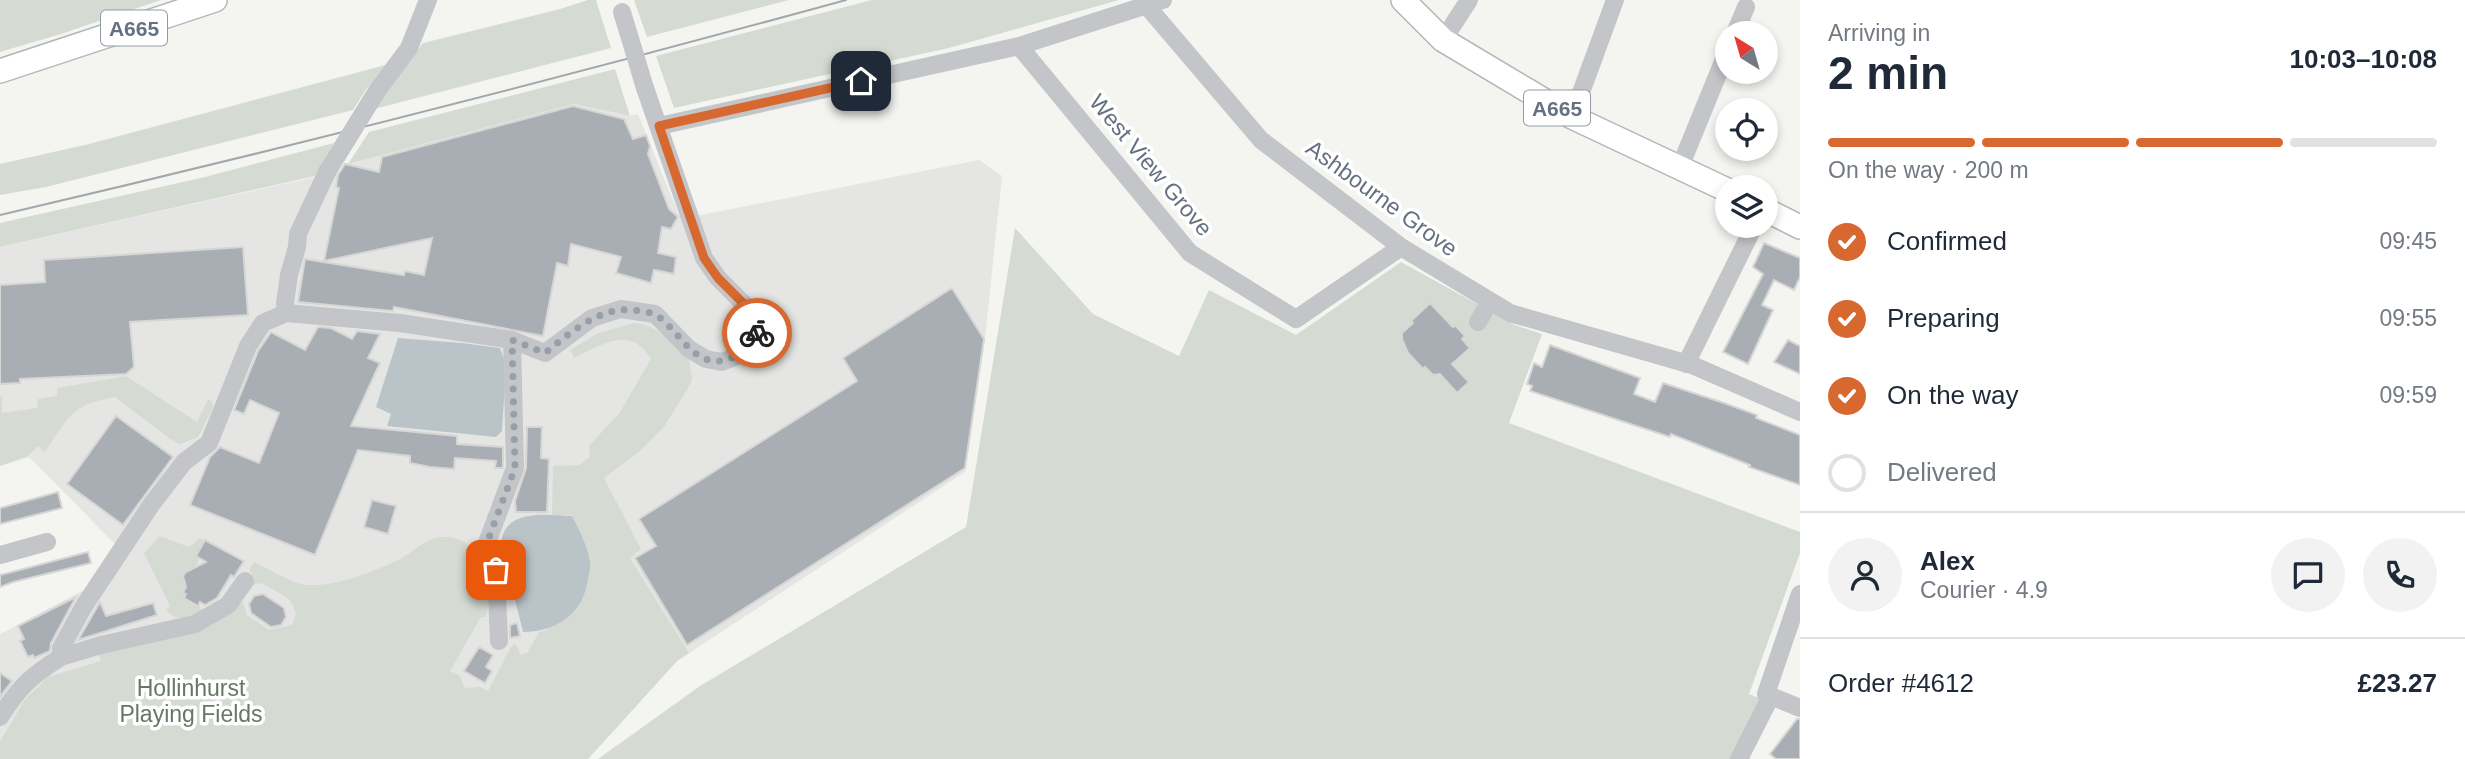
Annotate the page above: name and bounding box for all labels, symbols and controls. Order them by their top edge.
road number: A665 [101,10,167,46]
text: Arriving in [1828,20,1930,46]
north arrow [1715,21,1778,84]
map controls [1715,21,1778,238]
text: 10:03–10:08 [2290,44,2437,74]
text: 2 min [1828,47,1948,99]
pin [831,51,891,111]
icon: home [842,62,880,100]
street label: West View Grove [1084,89,1218,241]
road number: A665 [1524,90,1590,126]
button: locate [1715,98,1778,161]
street label: Ashbourne Grove [1301,134,1463,262]
text: On the way · 200 m [1828,157,2029,183]
button: layers [1715,175,1778,238]
icon: check [1828,223,1866,261]
text: Confirmed [1887,226,2007,256]
text: 09:45 [2379,228,2437,254]
courier [722,298,792,368]
icon: check [1828,300,1866,338]
text: Preparing [1887,303,2000,333]
text: 09:55 [2379,305,2437,331]
icon: bike [738,314,776,352]
icon: check [1828,377,1866,415]
text: On the way [1887,380,2019,410]
text: 09:59 [2379,382,2437,408]
text: Delivered [1887,457,1997,487]
button: person [1828,538,1902,612]
button: chat [2271,538,2345,612]
button: phone [2363,538,2437,612]
pin [466,540,526,600]
text: Alex [1920,546,1975,576]
icon: bag [477,551,515,589]
text: Courier · 4.9 [1920,577,2048,603]
text: Order #4612 [1828,668,1974,698]
text: £23.27 [2357,668,2437,698]
park label: Hollinhurst Playing Fields [119,675,263,727]

